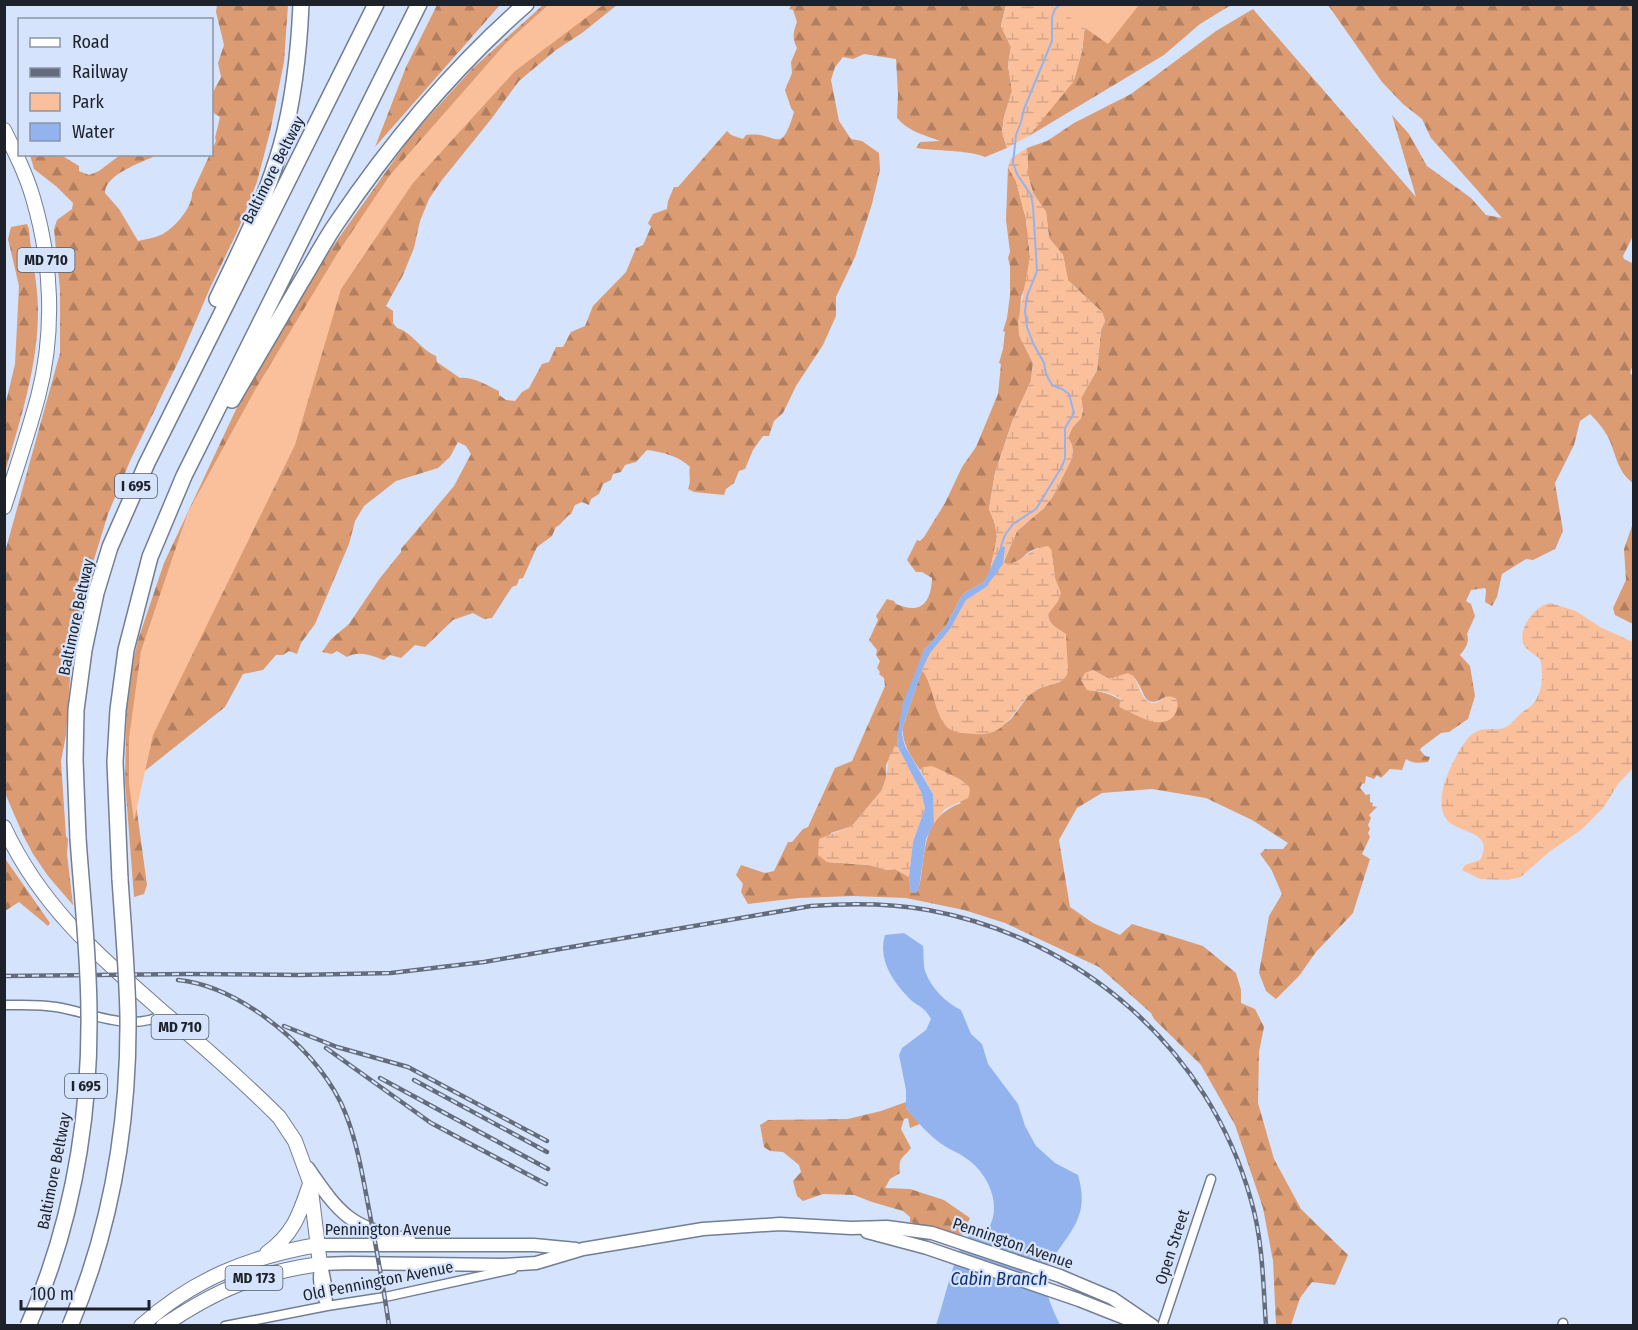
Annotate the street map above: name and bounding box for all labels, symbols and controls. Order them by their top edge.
legend [18,18,213,156]
text: Road [72,31,109,53]
text: Railway [72,61,128,83]
text: Park [72,91,105,113]
street label: Baltimore Beltway [238,112,309,227]
text: Water [72,121,115,143]
road number: MD 710 [18,248,74,272]
road number: I 695 [115,474,157,498]
street label: Baltimore Beltway [54,556,98,677]
road number: MD 710 [152,1015,208,1039]
road number: I 695 [65,1074,107,1098]
street label: Baltimore Beltway [33,1110,75,1231]
street label: Open Street [1151,1206,1193,1287]
street label: Pennington Avenue [950,1213,1076,1273]
street label: Pennington Avenue [325,1220,451,1239]
street label: Old Pennington Avenue [301,1257,455,1305]
road number: MD 173 [226,1266,282,1290]
water label: Cabin Branch [950,1268,1048,1290]
scale bar [21,1273,148,1311]
text: 100 m [30,1283,74,1305]

